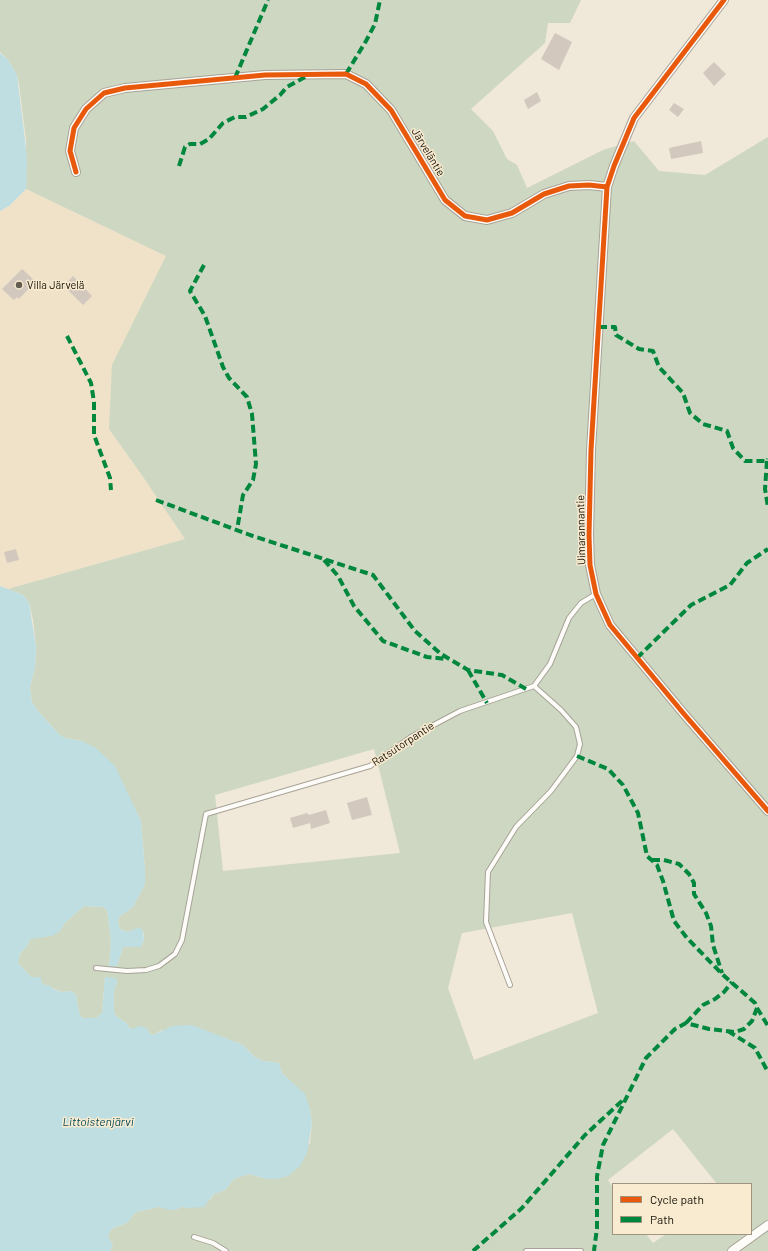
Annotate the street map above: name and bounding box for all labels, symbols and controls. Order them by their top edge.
street label: Järveläntie [408,125,448,179]
place label: Villa Järvelä [27,278,84,292]
marker: Villa Järvelä [14,280,24,290]
street label: Uimarannantie [574,495,588,565]
street label: Ratsutorpantie [369,719,437,769]
water label: Littoistenjärvi [62,1115,134,1129]
legend [612,1183,752,1235]
text: Cycle path [650,1192,704,1206]
text: Path [650,1212,674,1226]

